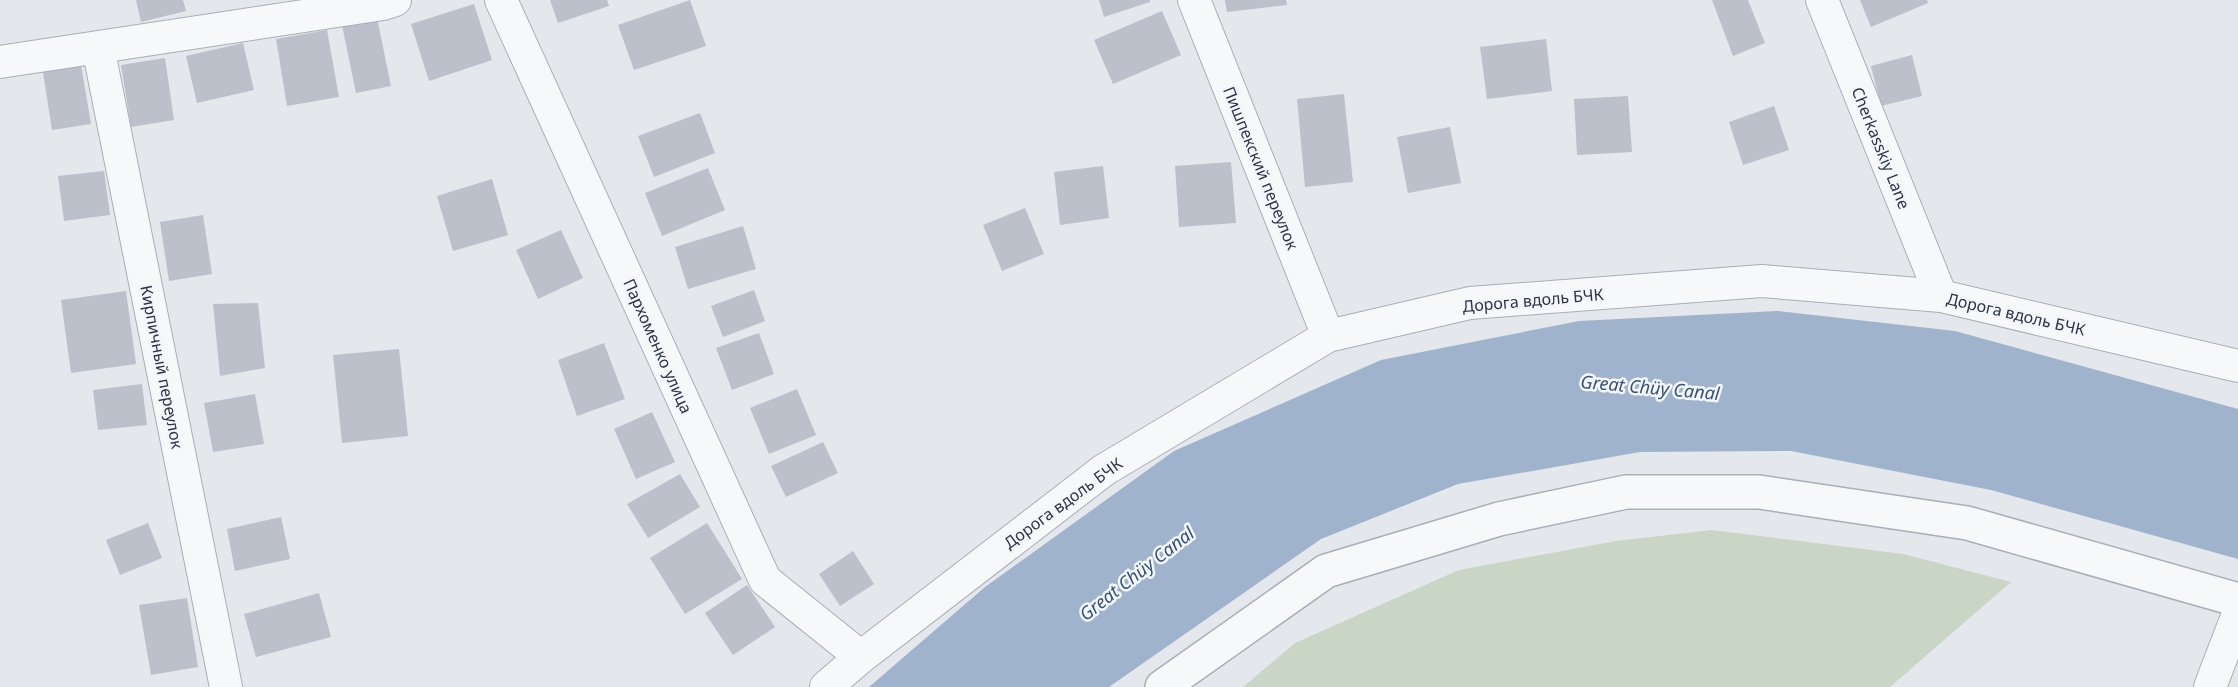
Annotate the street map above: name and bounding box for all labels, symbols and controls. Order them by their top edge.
street label: Пишпекский переулок [1218,83,1304,253]
street label: Cherkasskiy Lane [1846,84,1916,212]
street label: Пархоменко улица [618,275,698,417]
street label: Кирпичный переулок [135,283,189,451]
street label: Дорога вдоль БЧК [1462,283,1604,317]
street label: Дорога вдоль БЧК [1945,287,2087,341]
water label: Great Chüy Canal [1580,369,1721,405]
street label: Дорога вдоль БЧК [999,452,1127,554]
water label: Great Chüy Canal [1074,521,1199,626]

